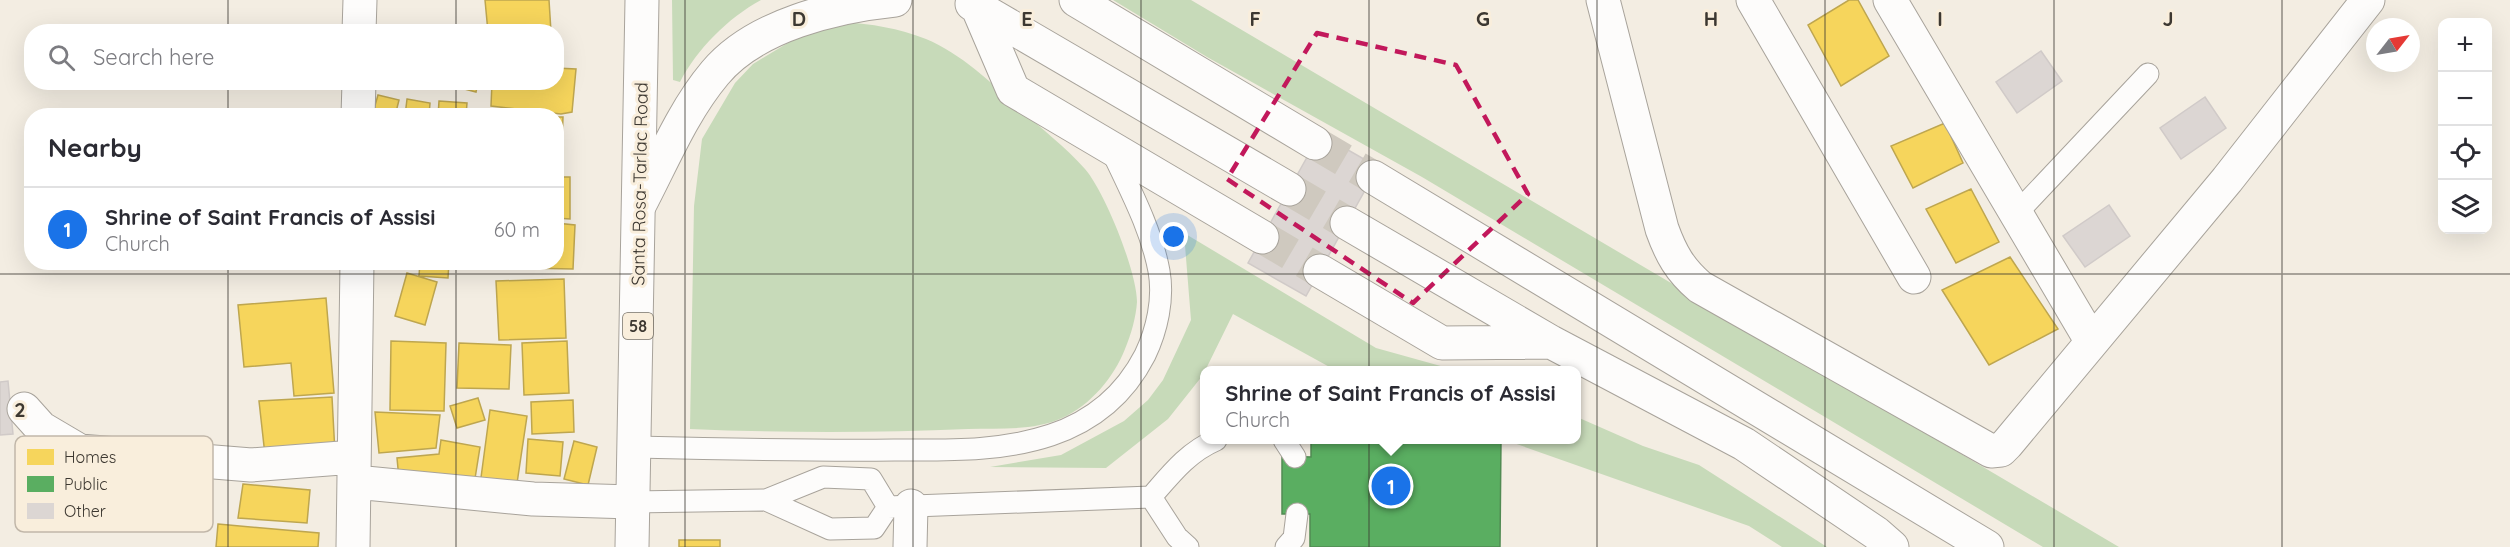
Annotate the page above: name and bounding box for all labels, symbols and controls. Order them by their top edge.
text: D [792,6,806,31]
text: E [1021,6,1033,31]
text: F [1249,6,1261,31]
text: G [1476,6,1490,31]
text: H [1704,6,1718,31]
text: I [1937,6,1943,31]
text: J [2162,6,2174,31]
north arrow [2366,18,2420,72]
map controls [2438,18,2492,234]
button: + [2438,18,2492,72]
search box [24,24,564,90]
icon: search [45,41,78,74]
text: Search here [93,43,214,71]
button: − [2438,72,2492,126]
street label: Santa Rosa-Tarlac Road [626,82,653,286]
button: locate [2438,126,2492,180]
text: Nearby [48,131,142,164]
button: layers [2438,180,2492,234]
text: Shrine of Saint Francis of Assisi [105,203,435,231]
text: 1 [64,217,71,242]
text: 60 m [494,217,540,242]
your location [1159,222,1188,251]
text: Church [105,231,170,256]
road number: 58 [623,313,653,339]
popup [1200,366,1581,444]
text: Shrine of Saint Francis of Assisi [1225,379,1556,407]
text: 2 [14,397,26,422]
text: Church [1225,407,1290,432]
legend [15,436,213,532]
text: Homes [64,447,116,467]
pin: 1 [1372,464,1410,508]
text: Public [64,474,108,494]
text: Other [64,501,106,521]

